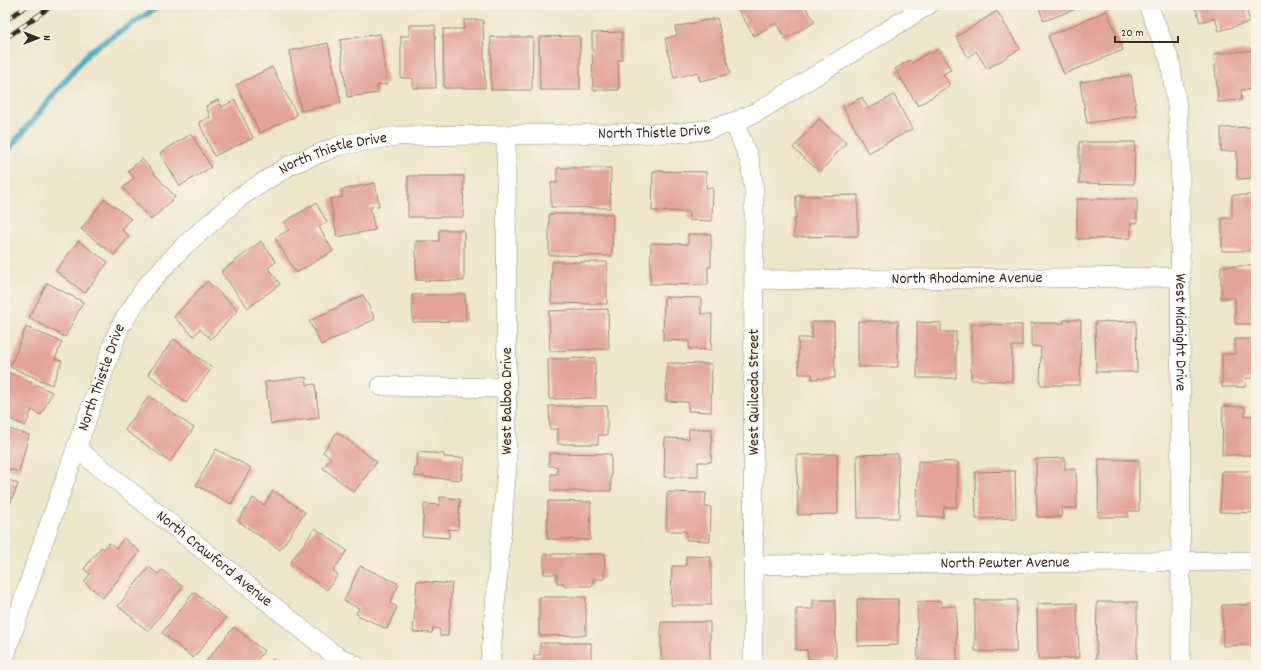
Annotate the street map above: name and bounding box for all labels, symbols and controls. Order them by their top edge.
north arrow [18,18,58,58]
scale bar [1115,18,1178,44]
text: 20 m [1121,25,1144,42]
text: N [38,35,54,41]
street label: North Thistle Drive [598,117,713,145]
street label: North Thistle Drive [274,126,389,181]
street label: North Rhodamine Avenue [891,266,1043,291]
street label: West Midnight Drive [1169,273,1192,391]
street label: North Thistle Drive [72,318,131,434]
street label: West Quilceda Street [743,329,766,455]
street label: West Balboa Drive [496,347,519,455]
street label: North Crawford Avenue [151,505,277,612]
street label: North Pewter Avenue [940,551,1070,575]

